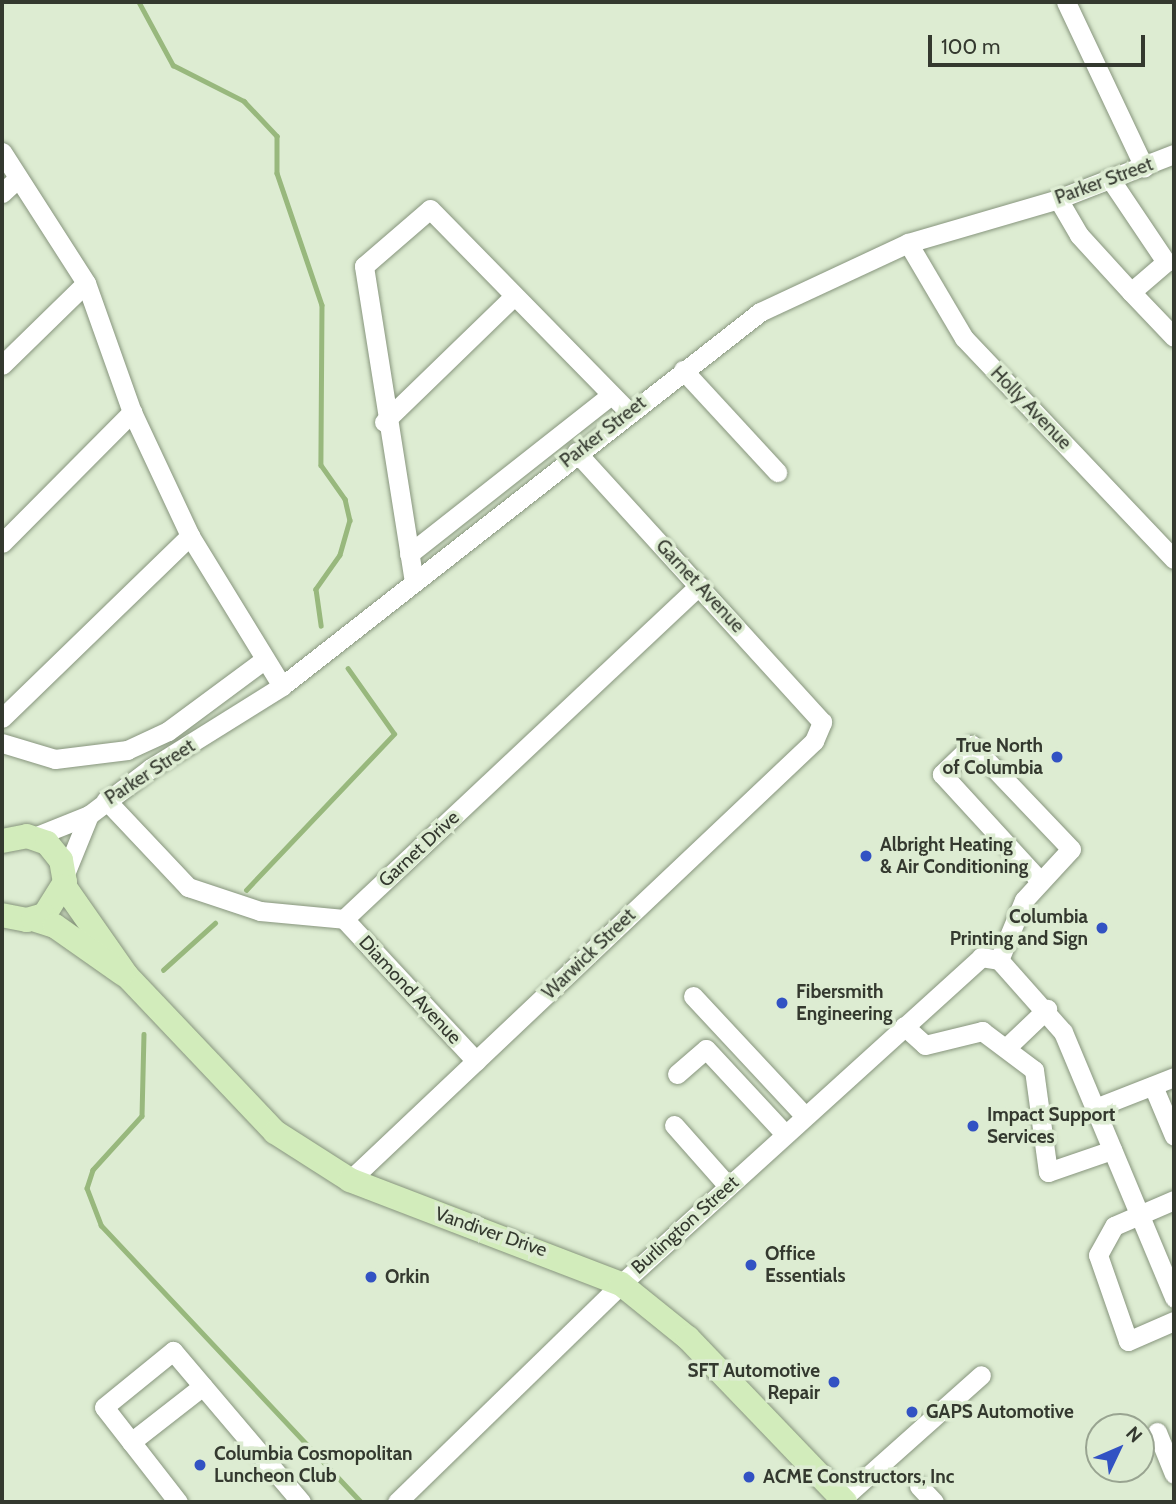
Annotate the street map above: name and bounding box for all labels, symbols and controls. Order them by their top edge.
scale bar [931,21,1148,65]
text: 100 m [941,34,1000,59]
street label: Parker Street [1052,153,1156,209]
street label: Holly Avenue [986,362,1076,454]
street label: Parker Street [556,391,650,473]
street label: Garnet Avenue [651,535,749,637]
street label: Parker Street [101,734,199,810]
place label: True North of Columbia [943,735,1043,779]
marker: True North of Columbia [1049,749,1065,765]
street label: Garnet Drive [374,806,464,892]
place label: Albright Heating & Air Conditioning [880,834,1028,878]
marker: Albright Heating & Air Conditioning [858,848,874,864]
street label: Warwick Street [538,904,640,1004]
place label: Columbia Printing and Sign [950,906,1088,950]
marker: Columbia Printing and Sign [1094,920,1110,936]
street label: Diamond Avenue [354,931,466,1049]
place label: Fibersmith Engineering [796,981,893,1025]
marker: Fibersmith Engineering [774,995,790,1011]
place label: Impact Support Services [987,1104,1115,1148]
marker: Impact Support Services [965,1118,981,1134]
street label: Burlington Street [627,1171,743,1279]
street label: Vandiver Drive [432,1202,550,1262]
place label: Office Essentials [765,1243,846,1287]
marker: Office Essentials [743,1257,759,1273]
place label: Orkin [385,1266,430,1288]
marker: Orkin [363,1269,379,1285]
place label: SFT Automotive Repair [687,1360,820,1404]
marker: SFT Automotive Repair [826,1374,842,1390]
place label: GAPS Automotive [926,1401,1074,1423]
marker: GAPS Automotive [904,1404,920,1420]
north arrow [1085,1413,1155,1483]
text: N [1121,1422,1147,1447]
place label: Columbia Cosmopolitan Luncheon Club [214,1443,413,1487]
marker: Columbia Cosmopolitan Luncheon Club [192,1457,208,1473]
place label: ACME Constructors, Inc [763,1466,954,1488]
marker: ACME Constructors, Inc [741,1469,757,1485]

